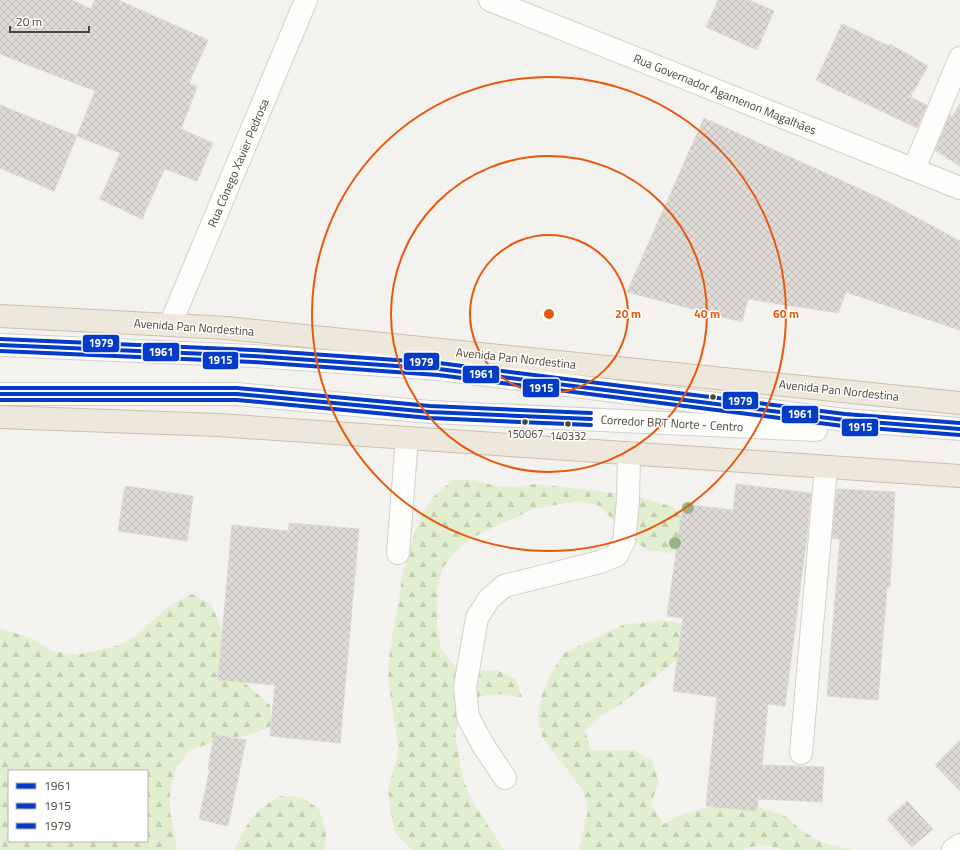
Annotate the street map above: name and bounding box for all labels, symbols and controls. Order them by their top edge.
scale bar [10,8,89,34]
text: 20 m [16,12,42,31]
street label: Rua Governador Agamenon Magalhães [631,48,820,140]
street label: Rua Cônego Xavier Pedrosa [202,96,274,230]
text: 20 m [615,304,641,323]
text: 40 m [694,304,720,323]
text: 60 m [773,304,799,323]
centre of rings [542,307,556,321]
street label: Avenida Pan Nordestina [133,313,255,341]
line badge: 1979 [82,334,120,353]
text: 1979 [89,335,113,351]
line badge: 1961 [142,342,180,362]
street label: Avenida Pan Nordestina [455,342,577,374]
text: 1961 [149,344,173,360]
line badge: 1915 [202,351,239,370]
text: 1915 [208,352,232,368]
line badge: 1979 [403,352,440,371]
text: 1979 [409,354,433,370]
line badge: 1961 [462,365,500,384]
text: 1961 [469,366,493,382]
street label: Avenida Pan Nordestina [778,374,900,406]
line badge: 1915 [522,378,560,398]
text: 1915 [529,380,553,396]
line badge: 1979 [722,391,759,410]
unlabelled marker [708,392,718,402]
text: 1979 [728,393,752,409]
line badge: 1961 [781,405,819,424]
text: 1961 [788,406,812,422]
street label: Corredor BRT Norte - Centro [600,410,744,436]
marker: 150067 [520,417,530,427]
line badge: 1915 [841,418,879,437]
marker: 140332 [563,419,573,429]
text: 1915 [848,419,872,435]
place label: 150067 [507,426,543,442]
place label: 140332 [550,428,586,444]
legend [8,770,148,842]
text: 1961 [44,776,71,795]
text: 1915 [44,796,71,815]
text: 1979 [44,816,71,835]

